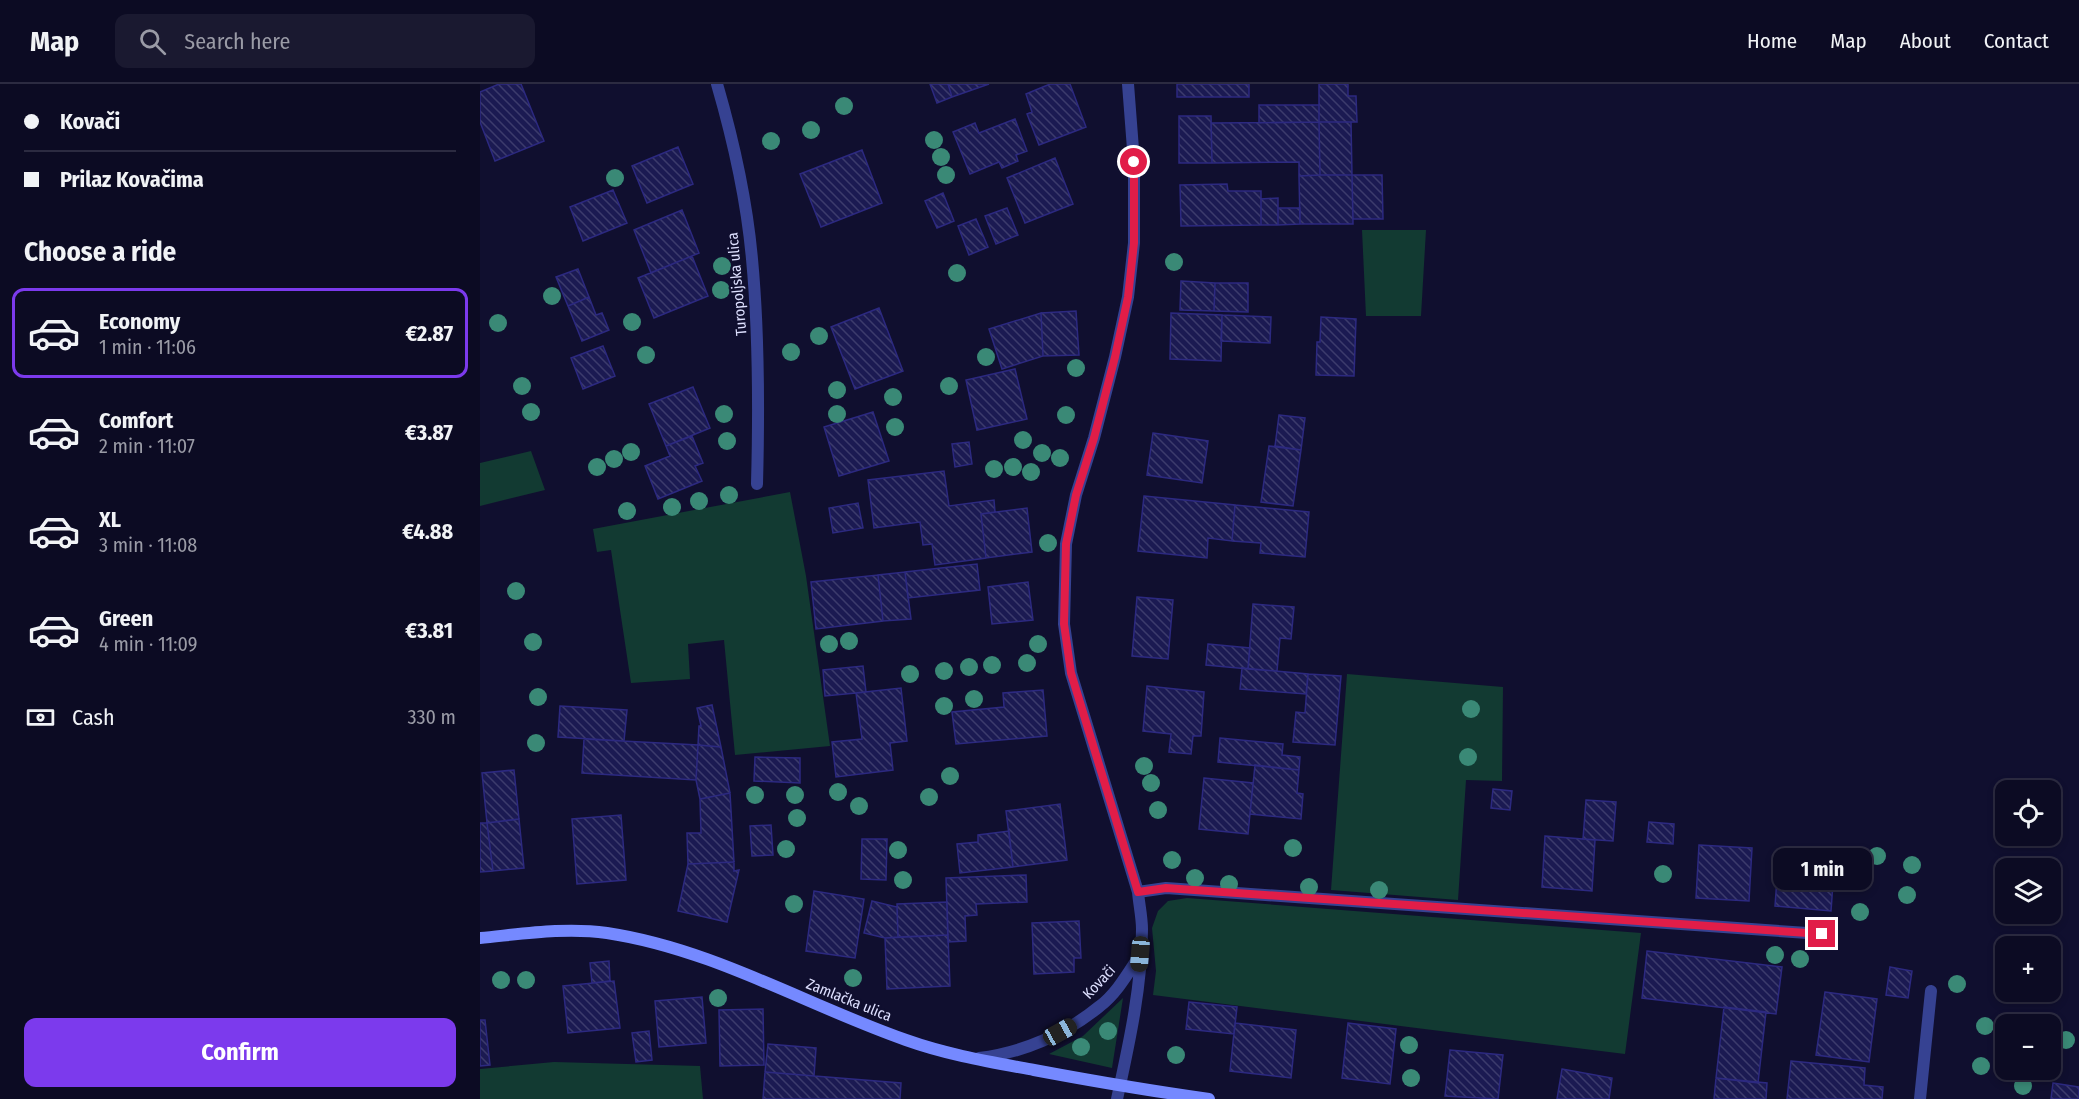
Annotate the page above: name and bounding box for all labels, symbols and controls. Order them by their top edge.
search box [115,14,535,68]
text: Map [30,25,79,58]
icon: search [136,25,169,58]
text: Search here [184,28,290,55]
text: Home [1747,28,1797,54]
text: Map [1830,28,1867,54]
text: About [1900,28,1951,54]
text: Contact [1984,28,2049,54]
text: Kovači [60,108,120,135]
route start [1120,148,1147,175]
text: Prilaz Kovačima [60,166,204,193]
street label: Turopoljska ulica [724,232,750,336]
text: Choose a ride [24,236,176,268]
icon: car [27,306,81,360]
text: Economy [99,308,180,335]
text: €2.87 [406,320,453,347]
text: 1 min · 11:06 [99,335,196,359]
icon: car [27,405,81,459]
text: Comfort [99,407,173,434]
text: €3.87 [405,419,453,446]
text: 2 min · 11:07 [99,434,195,458]
icon: car [27,504,81,558]
text: XL [99,506,121,533]
text: €4.88 [402,518,453,545]
text: 3 min · 11:08 [99,533,197,557]
icon: car [27,603,81,657]
text: Green [99,605,153,632]
text: €3.81 [405,617,453,644]
text: 4 min · 11:09 [99,632,198,656]
icon: cash [24,701,57,734]
text: Cash [72,704,115,731]
text: 330 m [407,705,456,729]
map controls [1995,780,2061,1080]
button: locate [1995,780,2061,846]
callout: 1 min [1772,847,1872,889]
text: 1 min [1801,857,1844,881]
button: layers [1995,858,2061,924]
route end [1808,920,1835,947]
car [1129,935,1151,973]
button: + [1995,936,2061,1002]
street label: Kovači [1079,961,1119,1003]
street label: Zamlačka ulica [804,975,894,1025]
button: − [1995,1014,2061,1080]
car [1040,1015,1080,1049]
button: Confirm [24,1018,456,1087]

